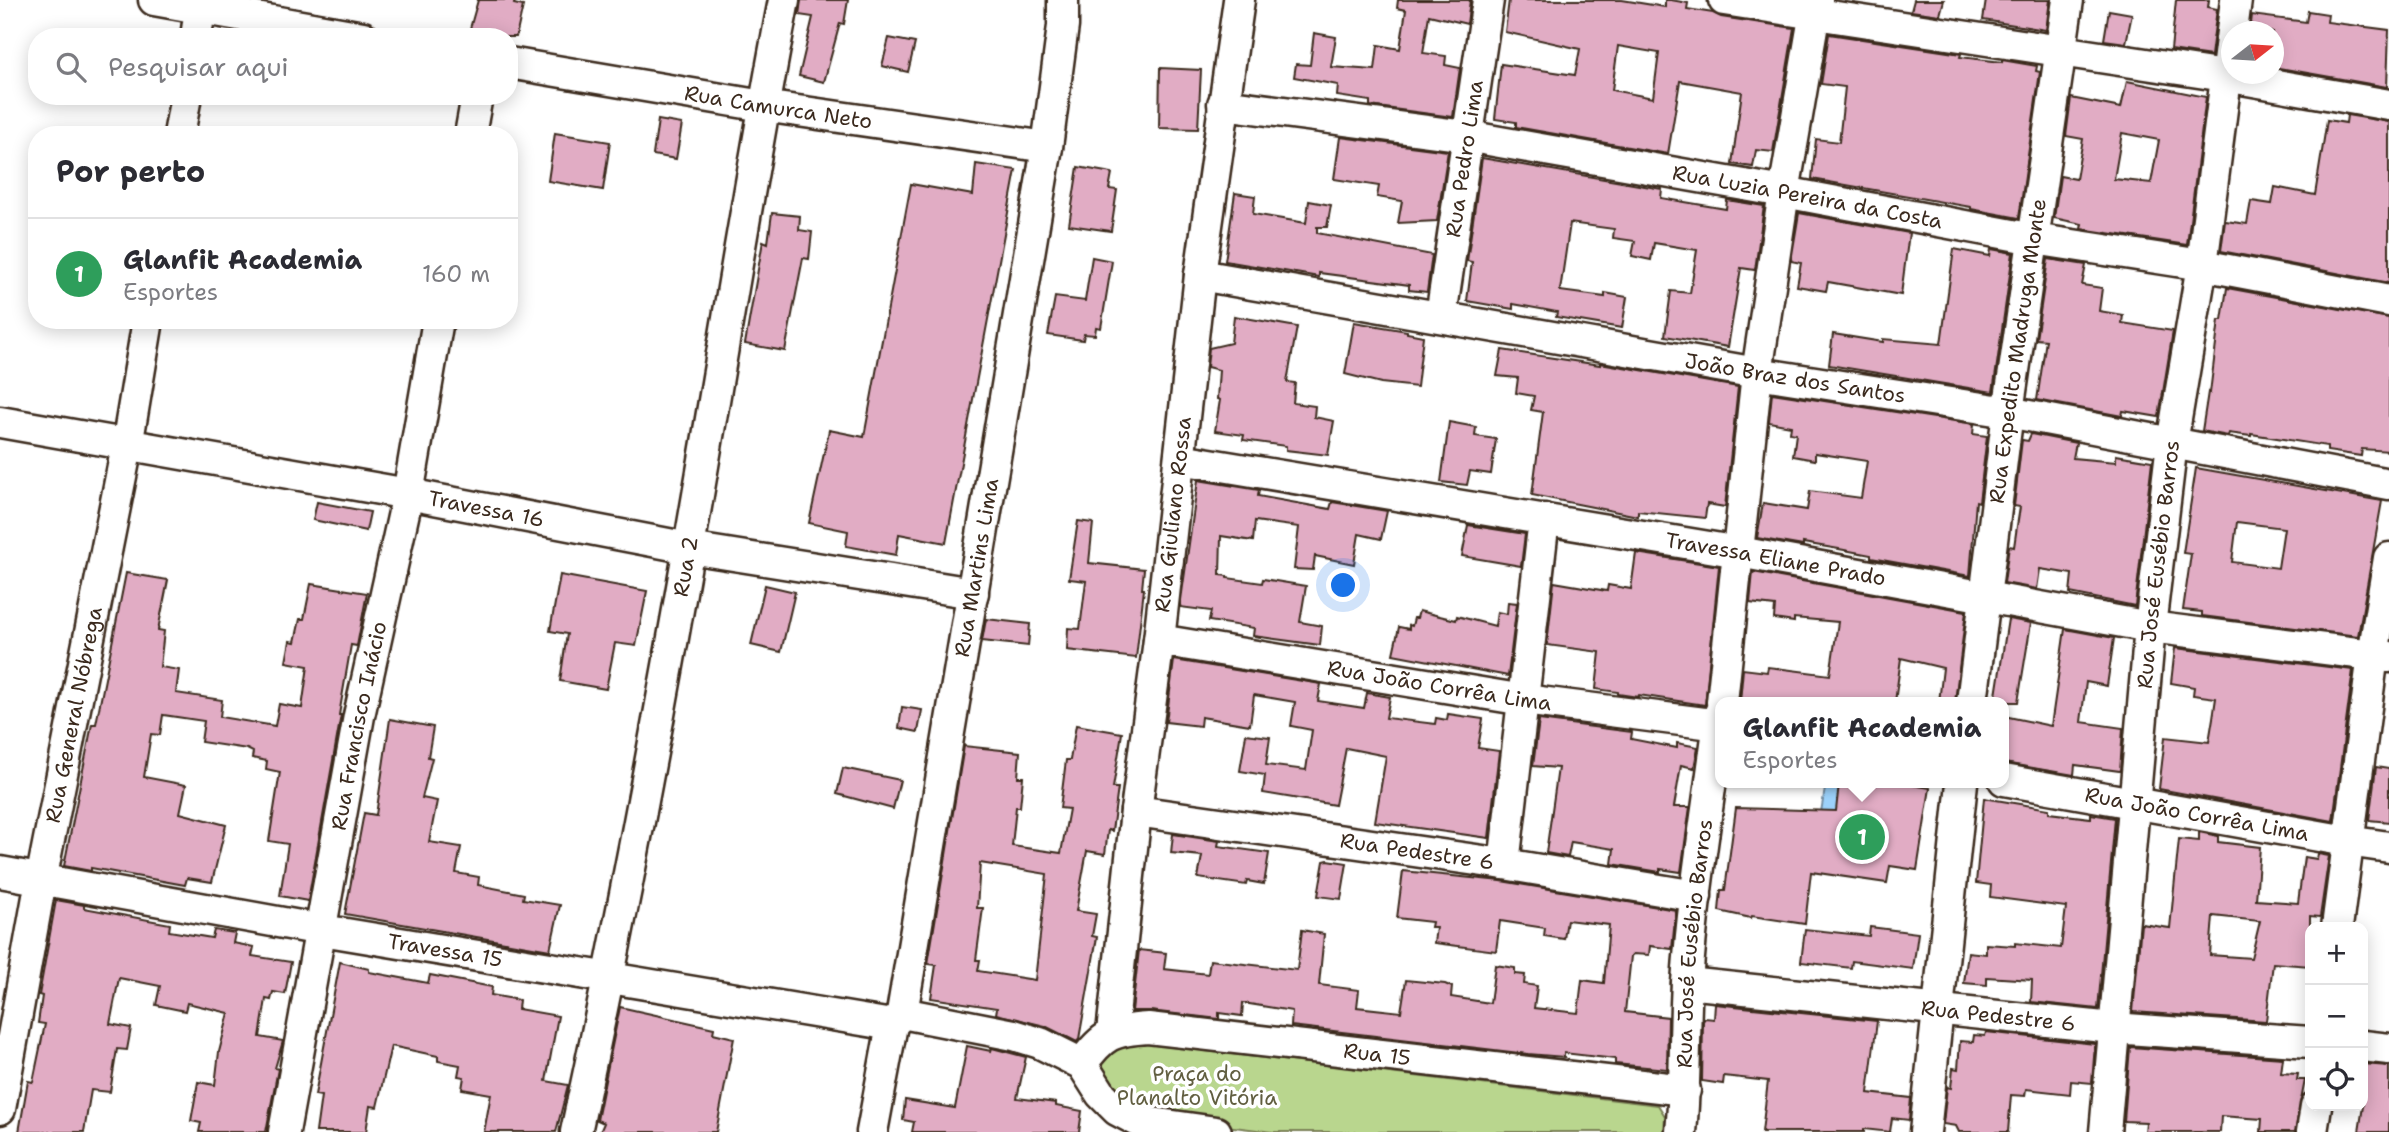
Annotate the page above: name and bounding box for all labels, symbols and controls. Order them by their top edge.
north arrow [2221,21,2284,84]
search box [28,28,518,105]
icon: search [52,48,90,86]
text: Pesquisar aqui [108,49,289,84]
street label: Rua Pedro Lima [1439,78,1490,239]
street label: Rua Camurca Neto [682,79,874,136]
text: Por perto [56,151,205,192]
street label: Rua Luzia Pereira da Costa [1670,159,1945,236]
street label: Rua Expedito Madruga Monte [1983,197,2053,505]
text: Glanfit Academia [123,242,362,277]
text: 1 [74,259,84,289]
text: 160 m [422,259,490,289]
text: Esportes [123,277,218,307]
street label: João Braz dos Santos [1683,347,1907,410]
street label: Rua Giuliano Rossa [1148,415,1198,614]
street label: Rua José Eusébio Barros [2131,439,2186,690]
street label: Rua Martins Lima [948,476,1005,659]
street label: Travessa 16 [426,484,547,534]
street label: Travessa Eliane Prado [1663,526,1888,593]
street label: Rua 2 [667,534,705,599]
your location [1326,568,1360,602]
street label: Rua General Nóbrega [39,604,109,825]
street label: Rua Francisco Inácio [325,619,393,832]
street label: Rua João Corrêa Lima [1325,654,1553,717]
popup [1715,697,2009,788]
text: Glanfit Academia [1742,710,1982,745]
text: Esportes [1742,745,1838,775]
street label: Rua João Corrêa Lima [2083,781,2311,848]
pin: 1 [1839,811,1885,863]
street label: Rua José Eusébio Barros [1671,817,1719,1068]
street label: Rua Pedestre 6 [1338,827,1496,876]
map controls [2305,922,2368,1111]
button: + [2305,922,2368,985]
street label: Travessa 15 [386,927,505,974]
button: − [2305,985,2368,1048]
street label: Rua Pedestre 6 [1920,994,2077,1038]
street label: Rua 15 [1342,1037,1412,1072]
button: locate [2305,1048,2368,1111]
park label: Praça do Planalto Vitória [1117,1060,1277,1112]

